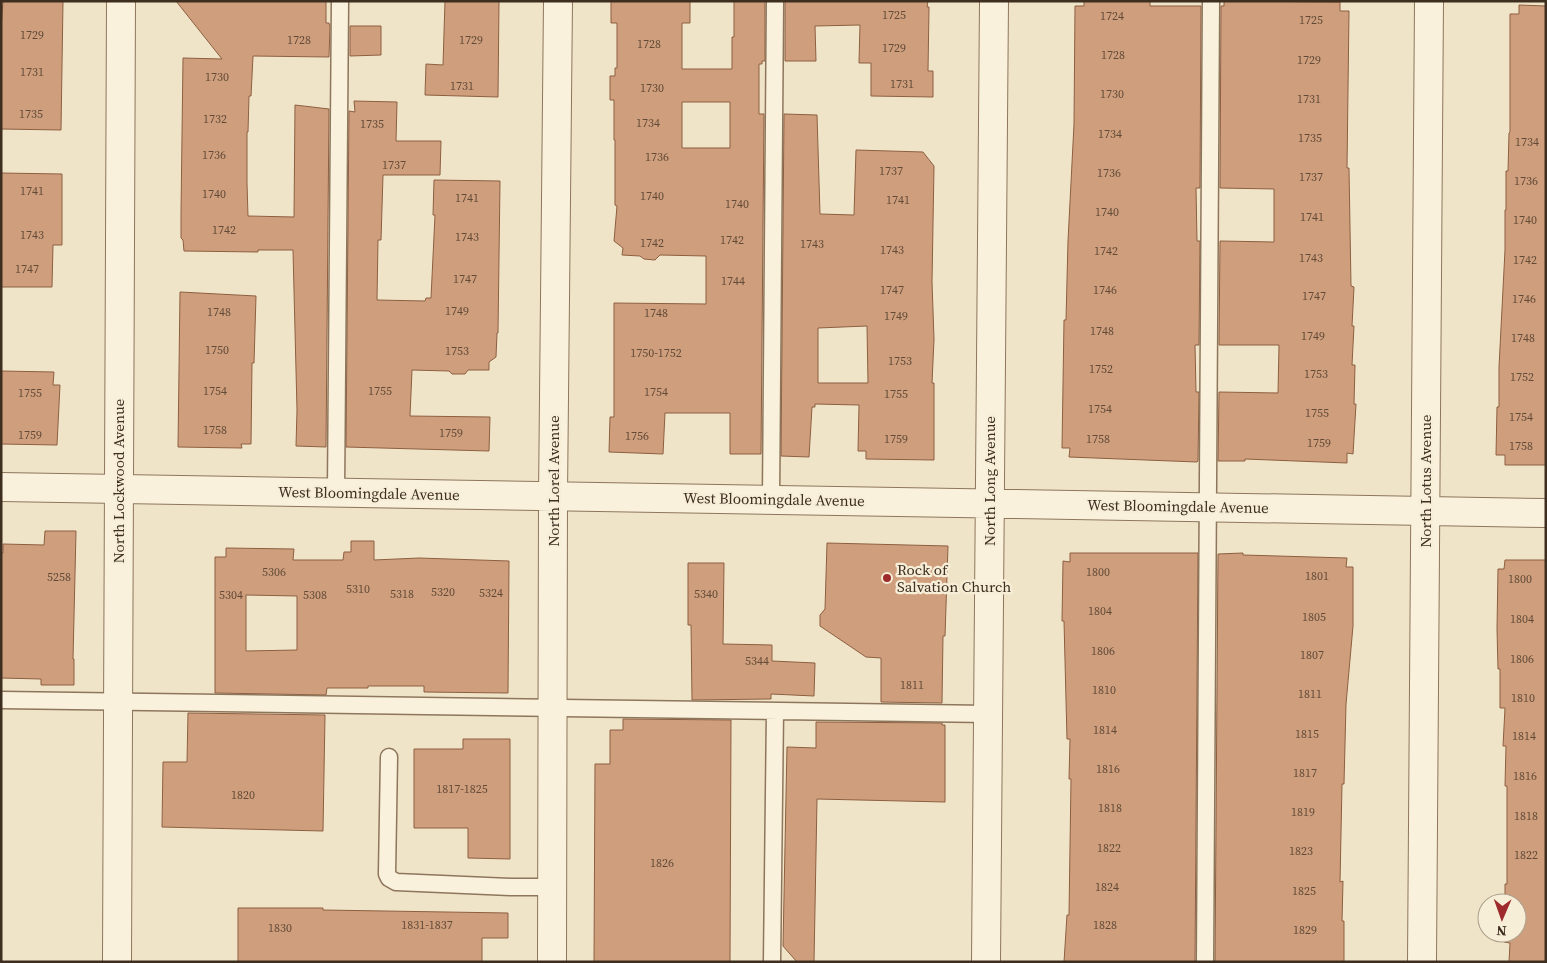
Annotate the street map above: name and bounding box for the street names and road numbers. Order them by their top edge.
street label: North Lockwood Avenue [108,398,129,563]
street label: North Lotus Avenue [1415,414,1436,548]
street label: North Lorel Avenue [543,415,564,547]
street label: North Long Avenue [979,416,1000,546]
street label: West Bloomingdale Avenue [278,481,460,505]
street label: West Bloomingdale Avenue [683,487,865,511]
street label: West Bloomingdale Avenue [1087,494,1269,518]

